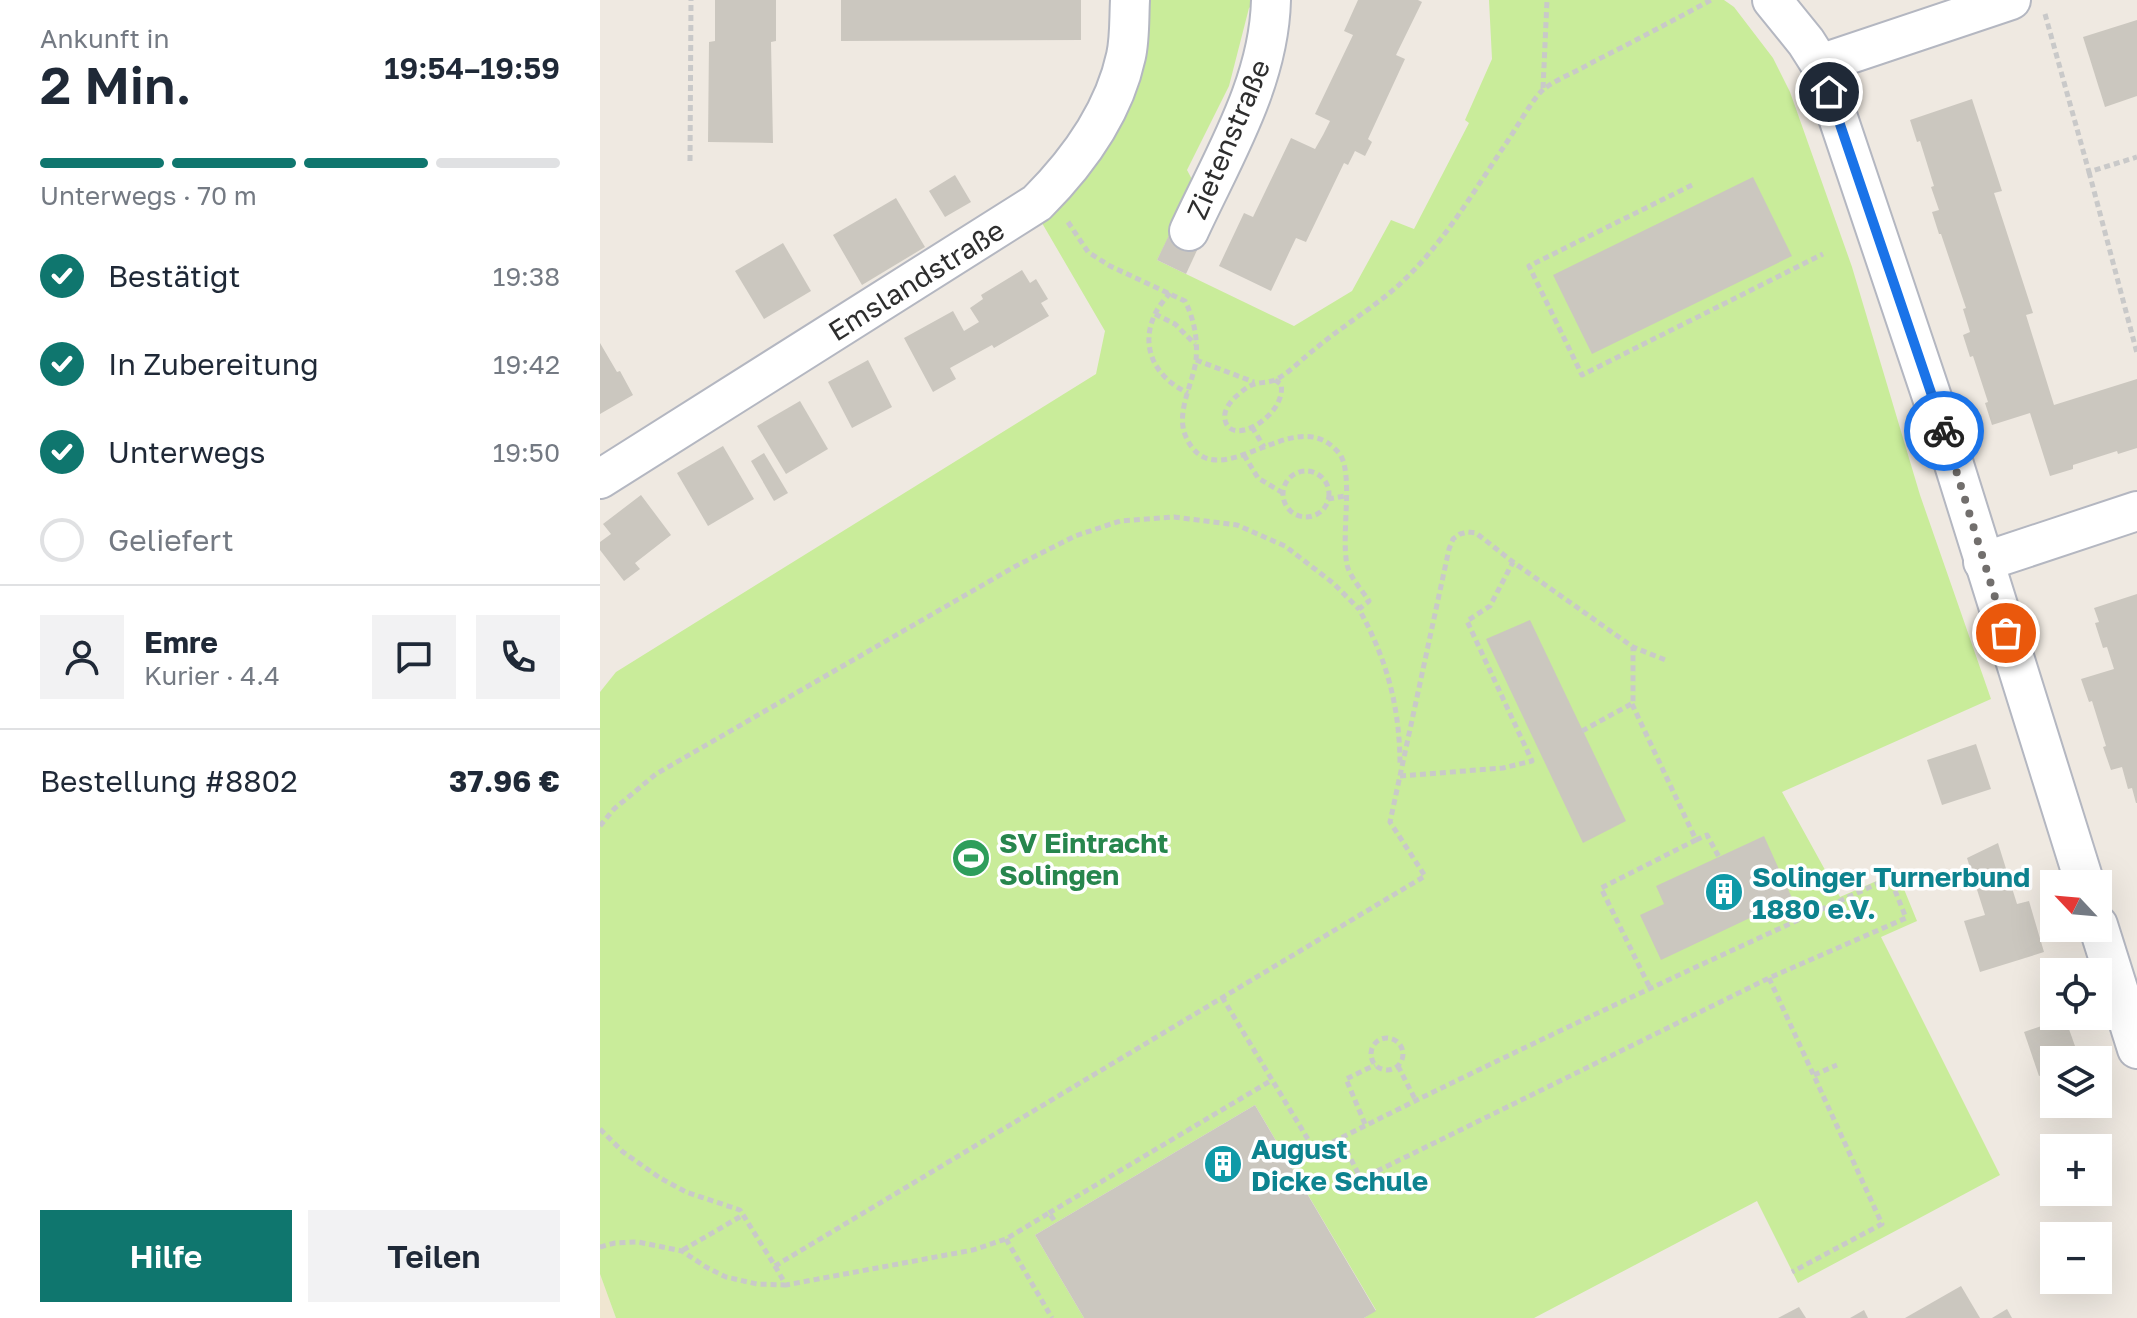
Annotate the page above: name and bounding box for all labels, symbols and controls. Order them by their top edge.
text: Ankunft in [40,23,169,54]
text: 19:54–19:59 [384,50,560,86]
text: 2 Min. [40,53,192,115]
street label: Zietenstraße [1180,54,1276,224]
pin [1795,58,1863,126]
icon: home [1807,70,1851,114]
text: Unterwegs · 70 m [40,180,257,211]
street label: Emslandstraße [822,213,1010,347]
icon: check [40,254,84,298]
text: Bestätigt [108,258,241,294]
text: 19:38 [493,261,560,292]
icon: check [40,342,84,386]
text: In Zubereitung [108,346,319,382]
text: 19:42 [493,349,560,380]
courier [1904,391,1984,471]
icon: bike [1922,409,1966,453]
icon: check [40,430,84,474]
text: Unterwegs [108,434,266,470]
text: 19:50 [493,437,560,468]
text: Geliefert [108,522,234,558]
pin [1972,599,2040,667]
icon: bag [1984,611,2028,655]
button: person [40,615,124,699]
button: chat [372,615,456,699]
button: phone [476,615,560,699]
text: Emre [144,624,218,660]
text: Kurier · 4.4 [144,660,280,691]
text: Bestellung #8802 [40,763,298,799]
text: 37.96 € [449,763,560,799]
place label: SV Eintracht Solingen [999,826,1168,891]
sports icon: SV Eintracht Solingen [950,837,992,879]
place label: Solinger Turnerbund 1880 e.V. [1752,860,2030,925]
north arrow [2040,870,2112,942]
map controls [2040,870,2112,1294]
building icon: Solinger Turnerbund 1880 e.V. [1703,871,1745,913]
button: locate [2040,958,2112,1030]
button: layers [2040,1046,2112,1118]
place label: August Dicke Schule [1251,1132,1428,1197]
button: + [2040,1134,2112,1206]
building icon: August Dicke Schule [1202,1143,1244,1185]
button: Hilfe [40,1210,292,1302]
button: Teilen [308,1210,560,1302]
button: − [2040,1222,2112,1294]

